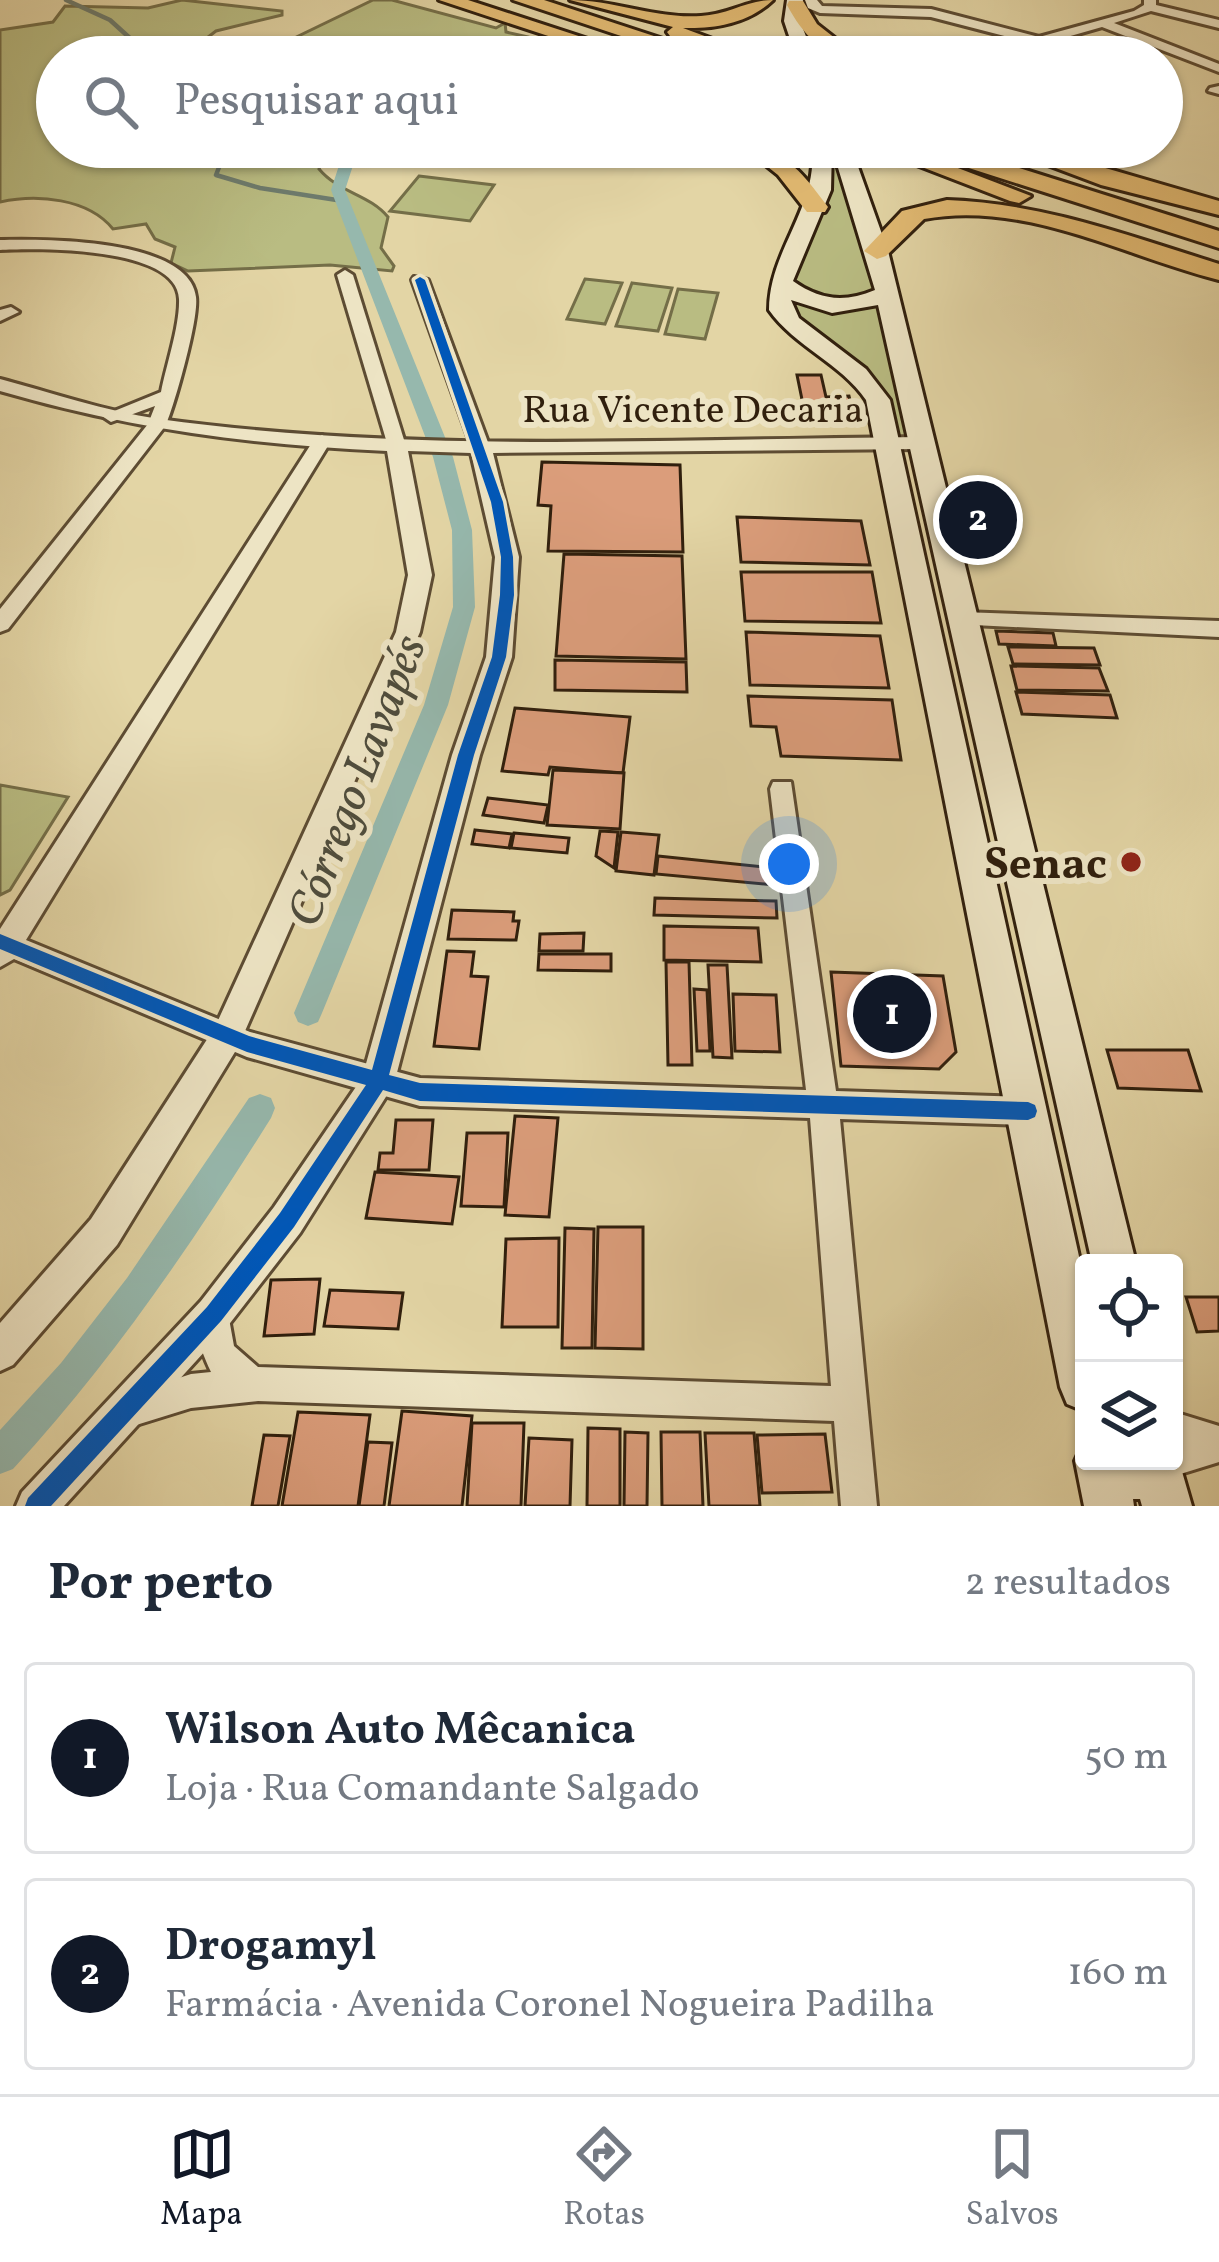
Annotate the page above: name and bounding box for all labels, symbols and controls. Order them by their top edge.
search box [36,36,1183,168]
icon: search [78,69,144,135]
text: Pesquisar aqui [174,71,459,134]
street label: Rua Vicente Decaria [522,385,864,439]
pin: 2 [939,475,1017,565]
water label: Córrego Lavapés [273,626,446,937]
your location [759,834,819,894]
place label: Senac [984,835,1107,898]
marker: Senac [1118,849,1144,875]
pin: 1 [853,969,931,1059]
map controls [1075,1254,1183,1470]
button: locate [1075,1254,1183,1362]
button: layers [1075,1362,1183,1470]
text: Por perto [48,1549,273,1620]
text: 2 resultados [965,1557,1171,1611]
text: Wilson Auto Mêcanica [165,1700,636,1763]
text: 1 [82,1731,98,1785]
text: 50 m [1084,1731,1168,1785]
text: Loja · Rua Comandante Salgado [165,1763,700,1817]
text: Drogamyl [165,1916,377,1979]
text: 2 [80,1947,100,2001]
text: 160 m [1067,1947,1168,2001]
text: Farmácia · Avenida Coronel Nogueira Padilha [165,1979,935,2033]
tab: Mapa [160,2121,243,2239]
tab: Rotas [563,2121,645,2239]
tab: Salvos [965,2121,1059,2239]

